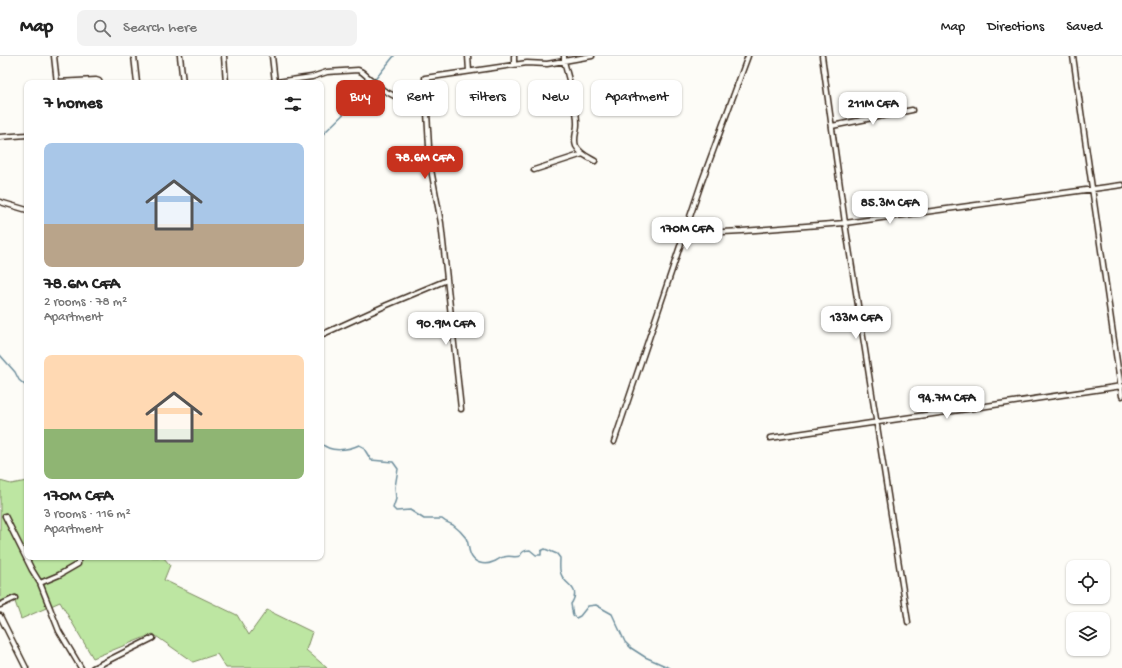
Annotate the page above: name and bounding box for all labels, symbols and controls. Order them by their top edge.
search box [77,10,357,46]
text: Map [20,16,53,39]
icon: search [91,17,113,39]
text: Search here [123,19,197,37]
text: Map [941,19,965,36]
text: Directions [987,19,1044,36]
text: Saved [1066,19,1102,36]
chip: Buy [336,80,385,116]
chip: Rent [393,80,448,116]
chip: Filters [456,80,520,116]
chip: New [528,80,583,116]
chip: Apartment [591,80,682,116]
pin: 211M CFA [832,92,914,126]
icon: filters [282,93,304,115]
text: 7 homes [44,94,102,114]
text: 211M CFA [848,97,898,112]
pin: 78.6M CFA [379,146,471,180]
text: 78.6M CFA [396,151,454,166]
icon: home [138,169,210,241]
pin: 85.3M CFA [844,191,936,225]
text: 85.3M CFA [861,196,919,211]
pin: 170M CFA [646,217,728,251]
text: 170M CFA [661,222,713,237]
text: 78.6M CFA [44,275,120,295]
text: 2 rooms · 78 m² [44,295,127,310]
pin: 133M CFA [815,306,897,340]
text: Apartment [44,310,103,325]
text: 133M CFA [830,311,882,326]
pin: 90.9M CFA [400,312,492,346]
text: 90.9M CFA [417,317,475,332]
icon: home [138,381,210,453]
pin: 94.7M CFA [901,386,993,420]
text: 94.7M CFA [919,391,975,406]
text: 170M CFA [44,487,113,507]
text: 3 rooms · 116 m² [44,507,131,522]
text: Apartment [44,522,103,537]
map controls [1066,560,1110,656]
button: locate [1066,560,1110,604]
button: layers [1066,612,1110,656]

